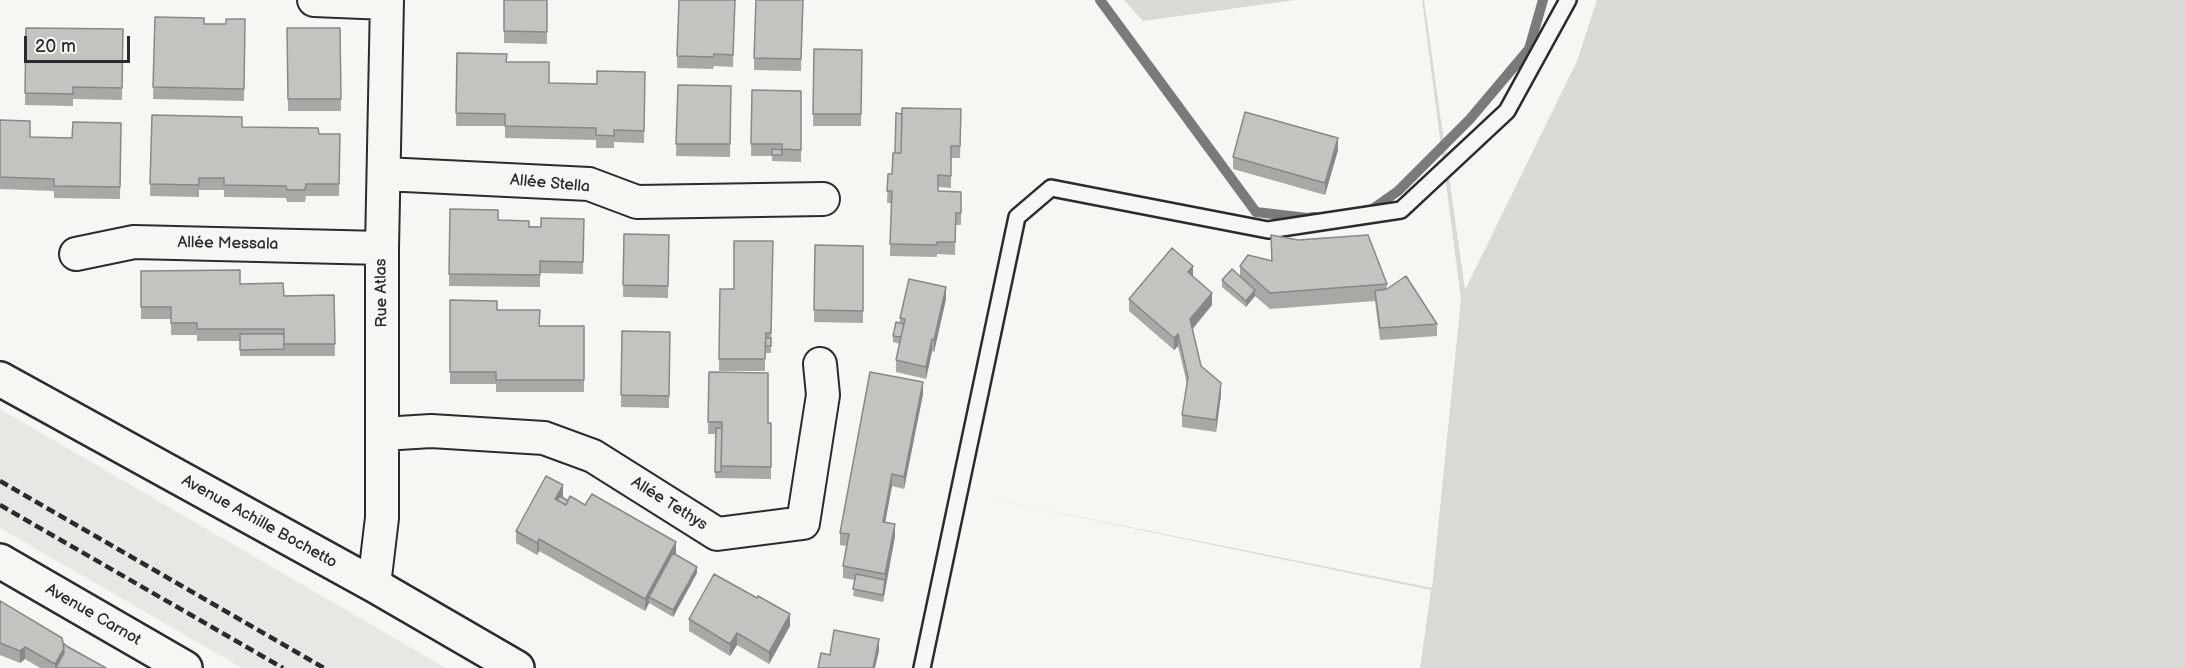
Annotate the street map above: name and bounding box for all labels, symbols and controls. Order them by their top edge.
scale bar [27,24,134,62]
text: 20 m [35,36,76,57]
street label: Allée Stella [509,171,591,197]
street label: Allée Messala [177,234,279,254]
street label: Rue Atlas [372,258,392,328]
street label: Avenue Achille Bochetto [178,471,340,573]
street label: Allée Tethys [627,473,711,535]
street label: Avenue Carnot [42,580,144,650]

